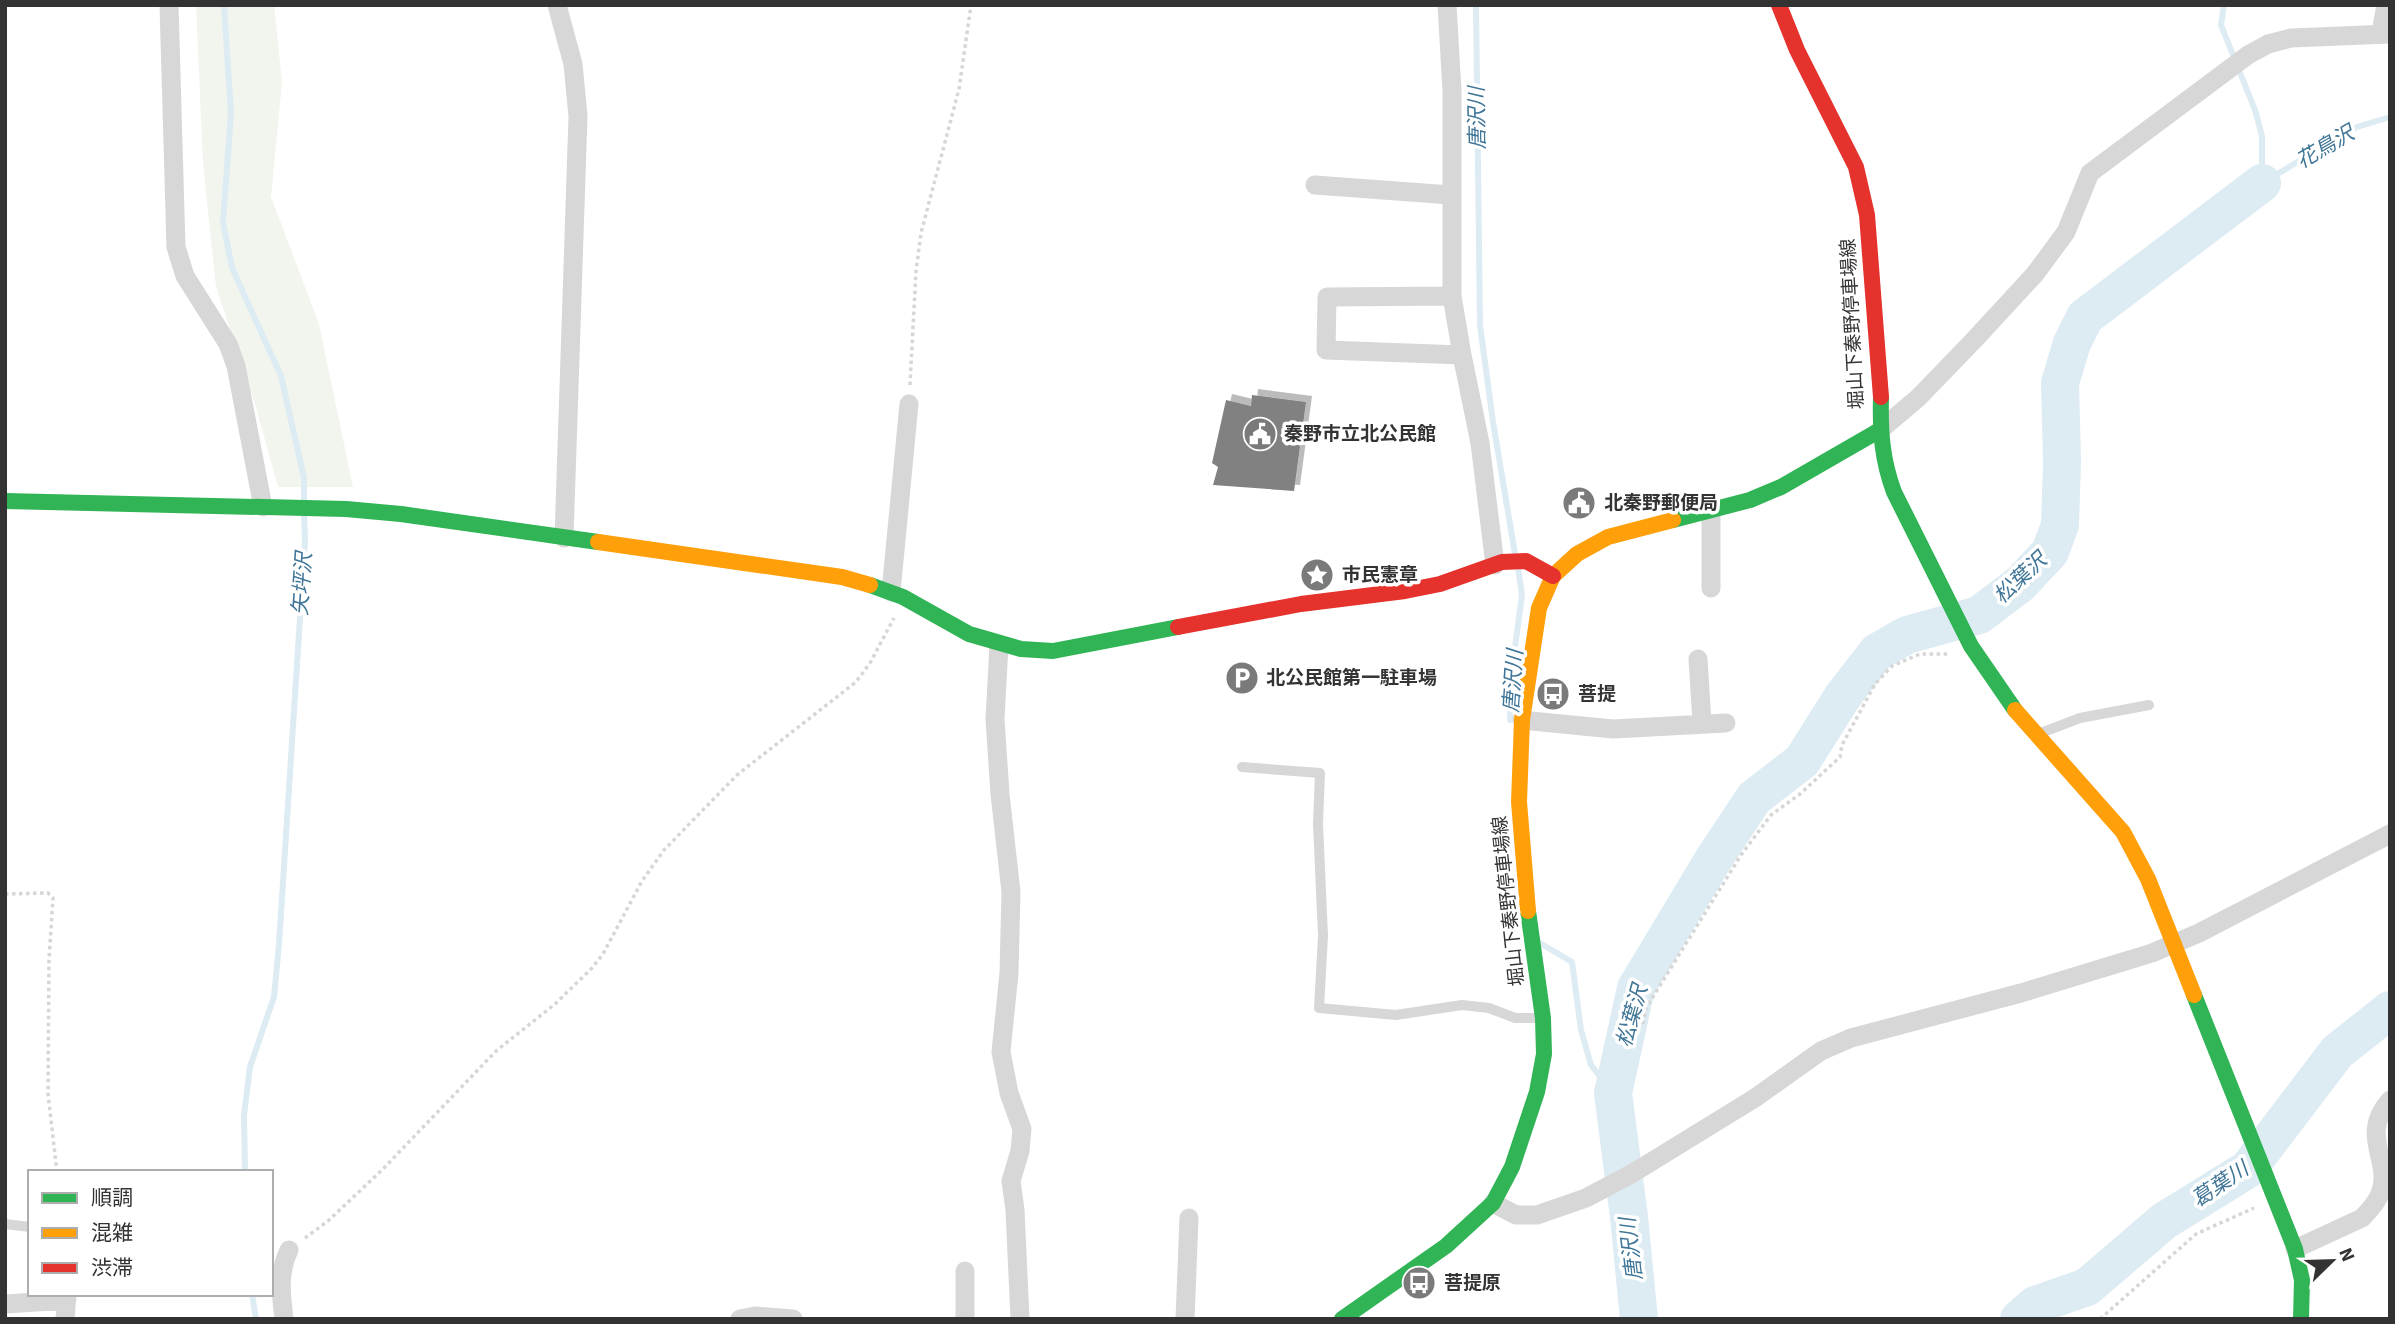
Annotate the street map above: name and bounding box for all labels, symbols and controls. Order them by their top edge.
water label: 唐沢川 [1461,84,1493,150]
water label: 花鳥沢 [2290,117,2362,176]
street label: 堀山下秦野停車場線 [1835,238,1871,410]
public building icon: 秦野市立北公民館 [1241,415,1279,453]
place label: 秦野市立北公民館 [1284,421,1436,448]
public building icon: 北秦野郵便局 [1560,484,1598,522]
place label: 北秦野郵便局 [1604,490,1718,517]
water label: 松葉沢 [1987,544,2055,610]
water label: 矢坪沢 [285,549,319,616]
place icon: 市民憲章 [1298,556,1336,594]
place label: 市民憲章 [1342,562,1418,589]
water label: 唐沢川 [1496,647,1530,713]
parking icon: 北公民館第一駐車場 [1223,659,1261,697]
place label: 北公民館第一駐車場 [1266,665,1437,692]
bus stop icon: 菩提 [1534,675,1572,713]
place label: 菩提 [1578,681,1616,708]
street label: 堀山下秦野停車場線 [1487,815,1531,987]
water label: 松葉沢 [1609,979,1656,1050]
water label: 葛葉川 [2185,1153,2256,1214]
legend [28,1170,273,1296]
text: 順調 [91,1183,133,1213]
water label: 唐沢川 [1612,1214,1650,1282]
text: 混雑 [91,1218,133,1248]
north arrow [2297,1226,2367,1296]
text: N [2331,1244,2361,1266]
text: 渋滞 [91,1253,133,1283]
bus stop icon: 菩提原 [1400,1264,1438,1302]
place label: 菩提原 [1444,1270,1501,1297]

